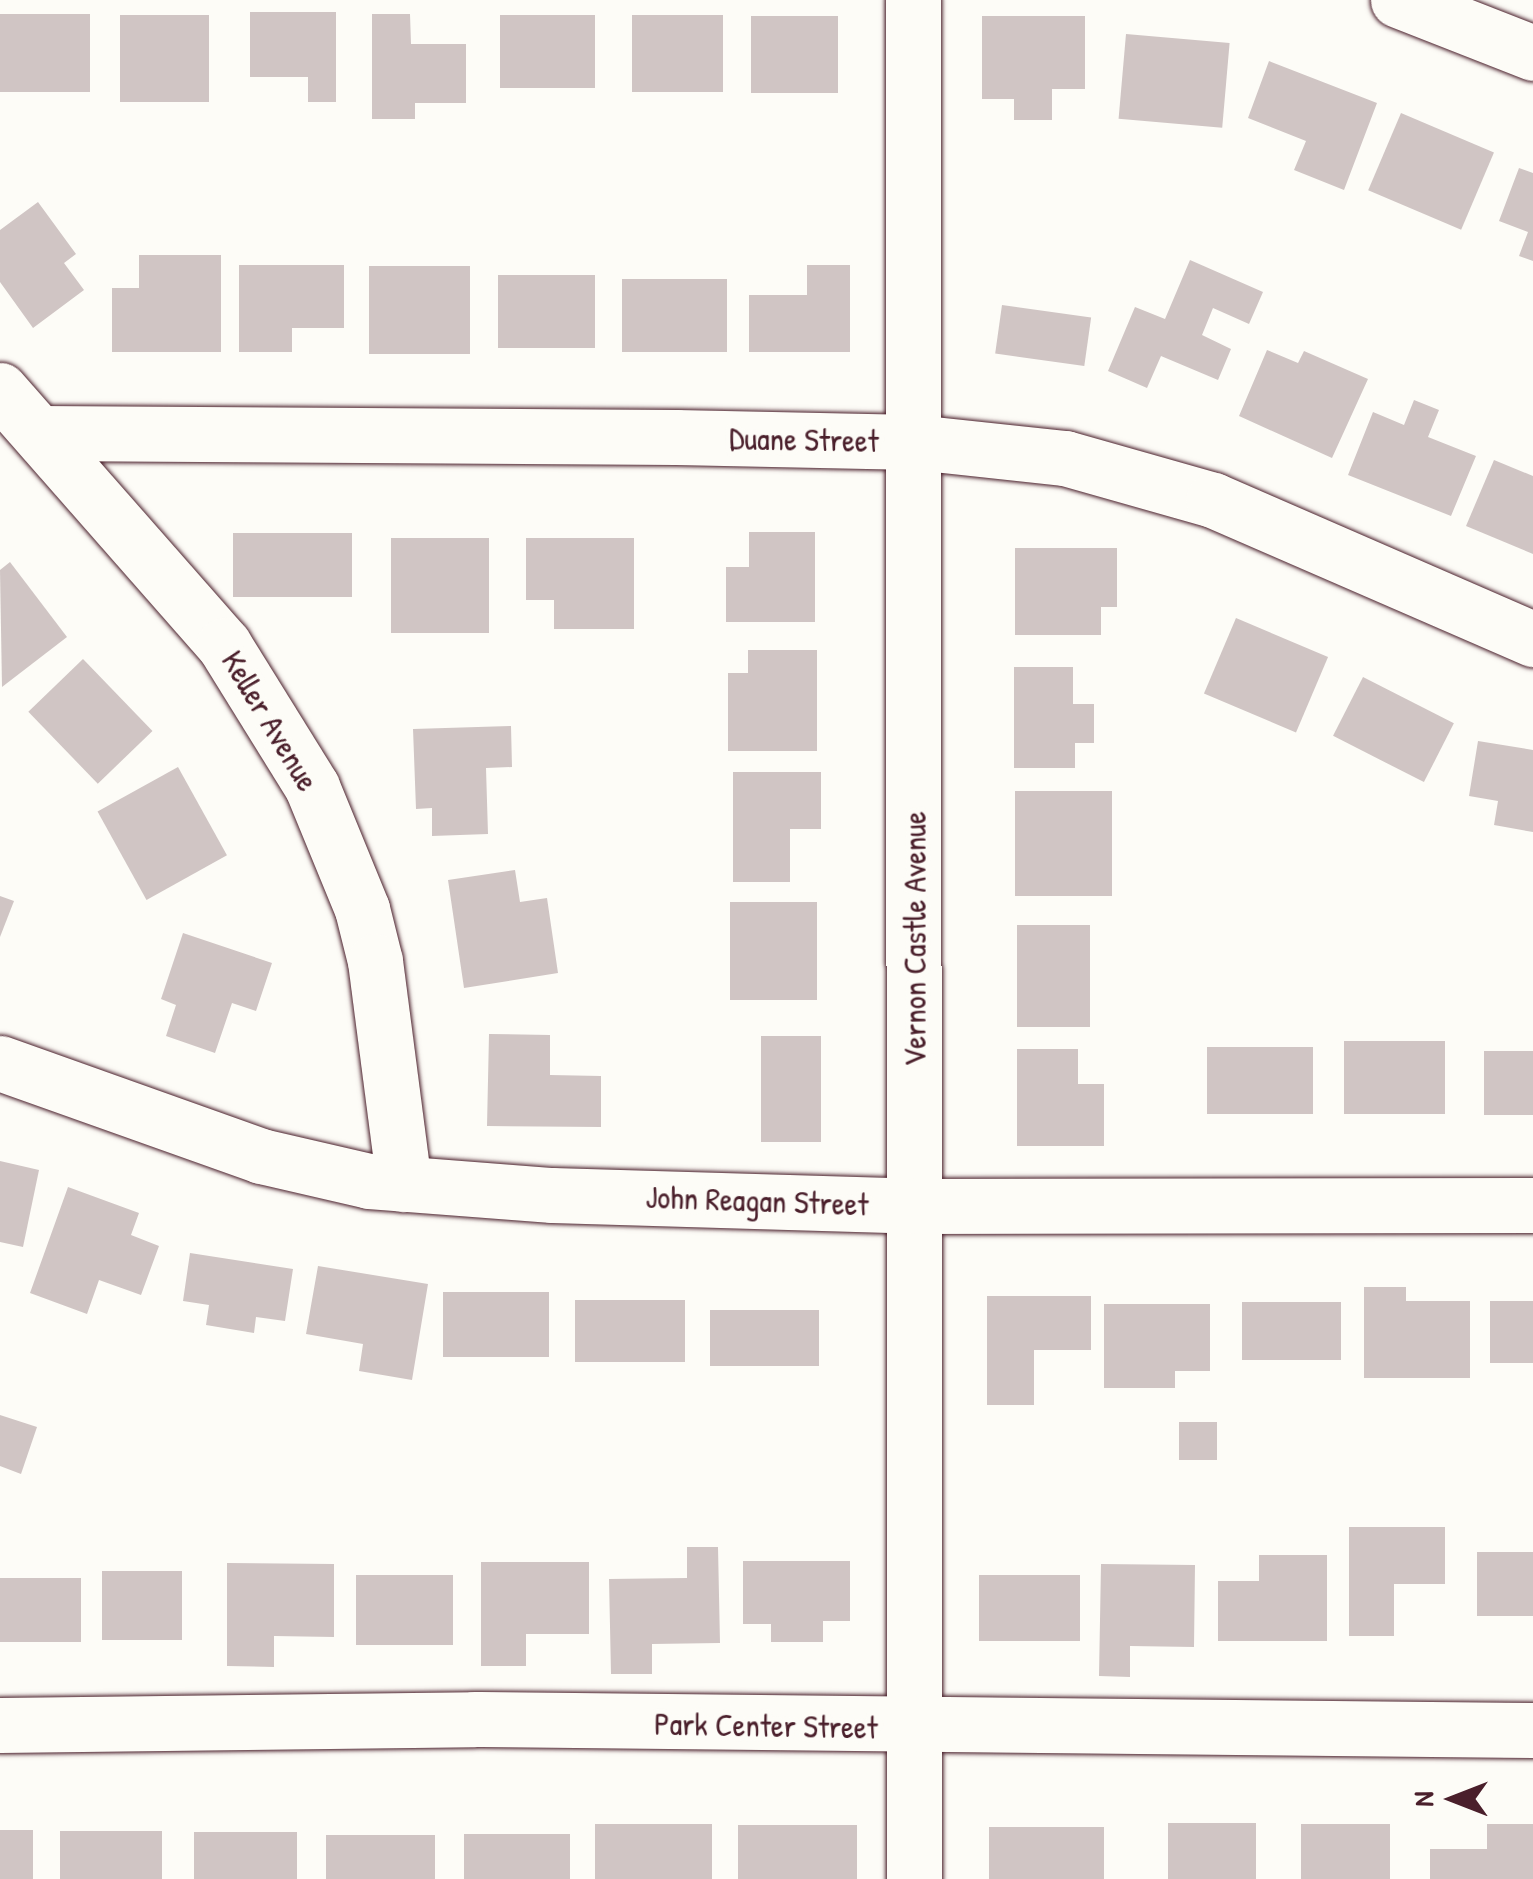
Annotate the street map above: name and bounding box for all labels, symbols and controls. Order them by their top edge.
street label: Duane Street [729,419,879,461]
street label: Keller Avenue [213,644,327,798]
street label: Vernon Castle Avenue [896,811,934,1067]
street label: John Reagan Street [645,1178,869,1224]
street label: Park Center Street [654,1705,878,1747]
north arrow [1403,1749,1503,1849]
text: N [1404,1792,1442,1806]

